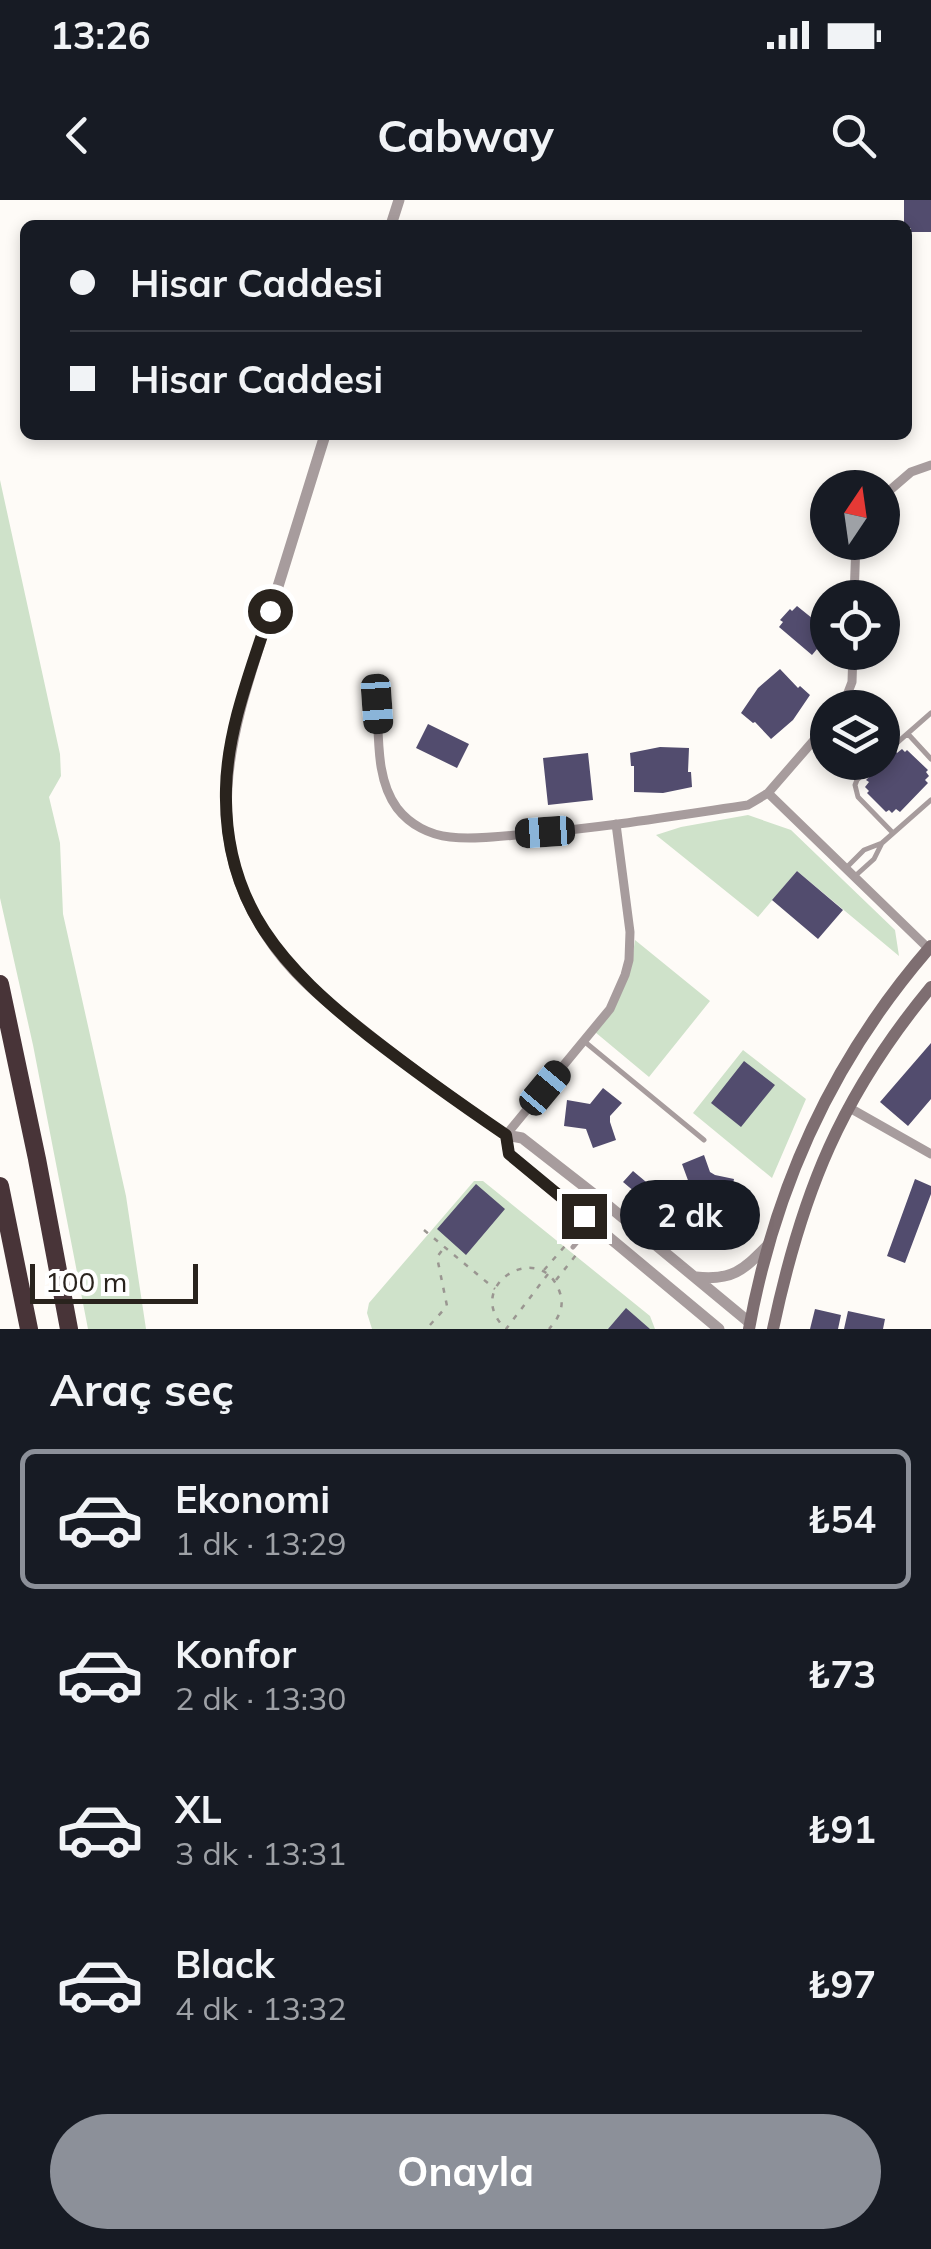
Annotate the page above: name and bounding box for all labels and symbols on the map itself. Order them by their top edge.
north arrow [810,470,900,560]
route start [248,589,293,634]
car [360,673,394,735]
car [514,815,576,849]
car [514,1055,576,1121]
callout: 2 dk [619,1181,759,1251]
route end [562,1194,607,1239]
scale bar [30,1259,198,1304]

